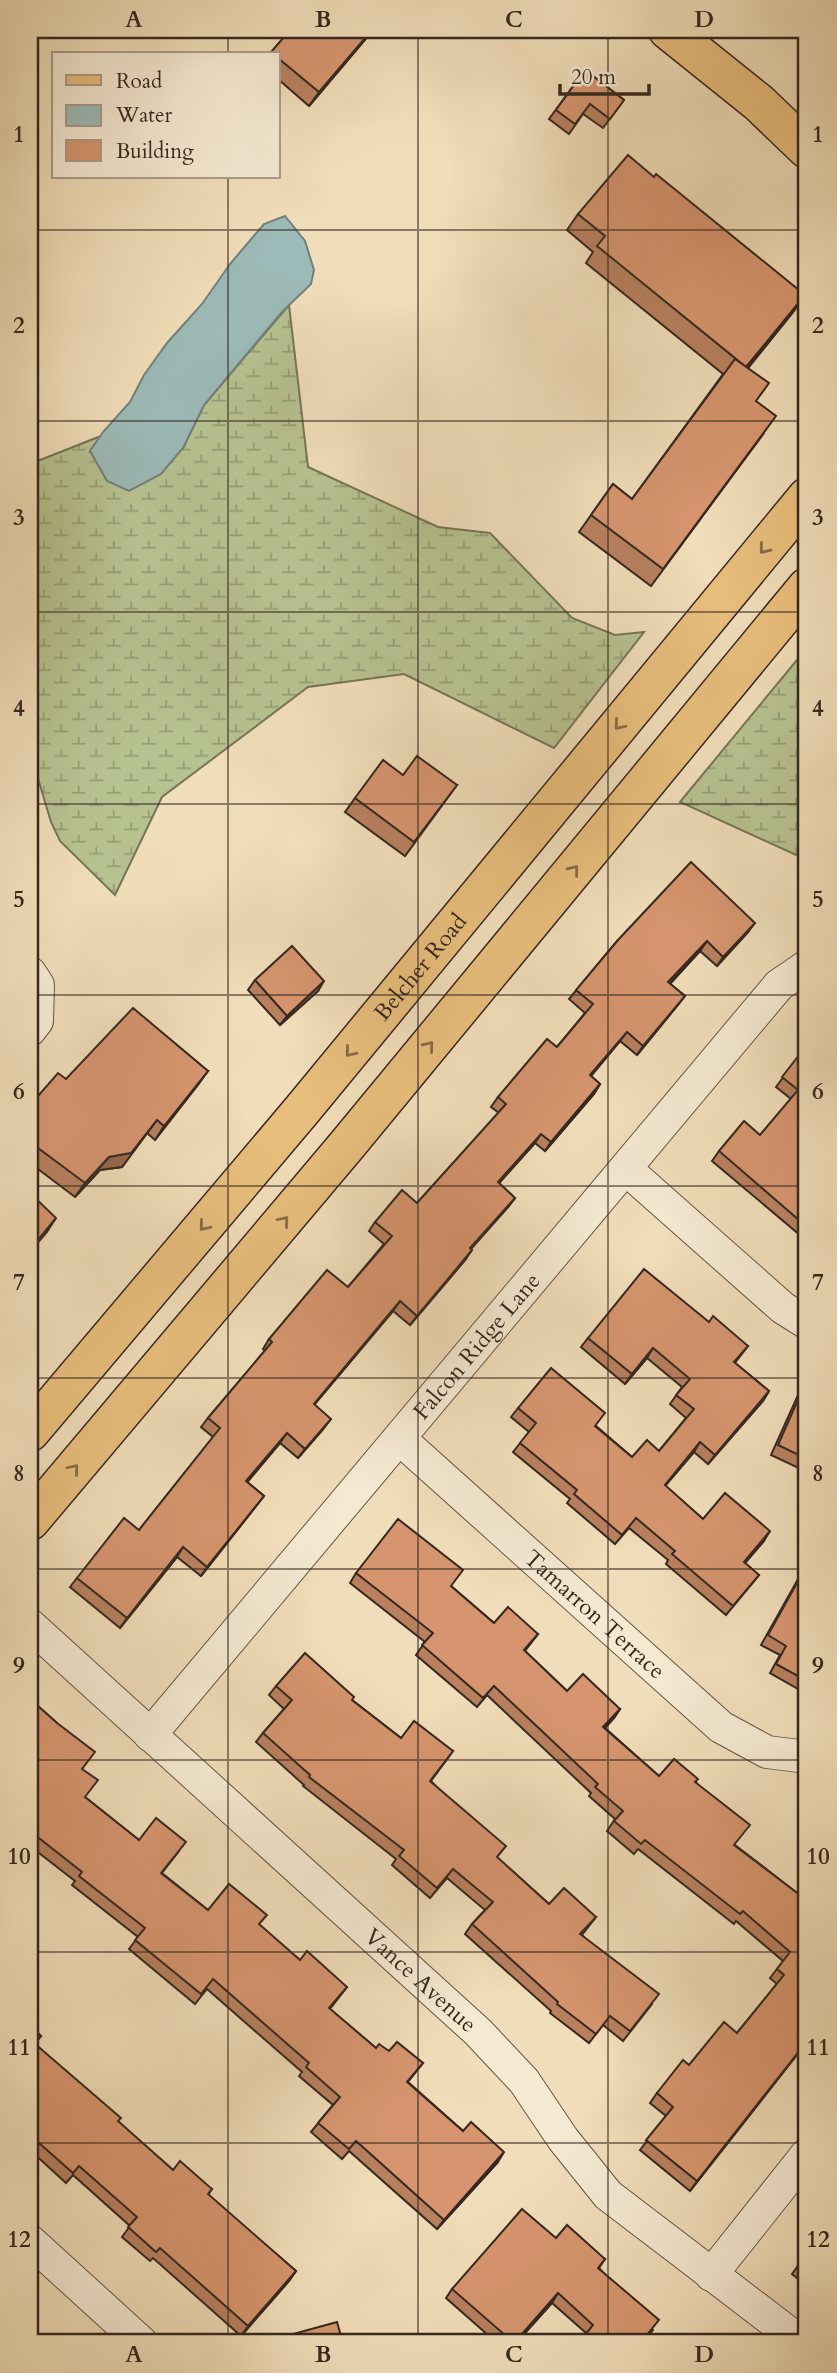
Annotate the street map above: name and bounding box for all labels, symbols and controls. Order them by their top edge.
text: A [125,4,143,35]
text: B [315,4,331,35]
text: C [505,4,523,35]
text: D [694,4,714,35]
legend [52,52,280,178]
scale bar [560,52,650,96]
text: 20 m [571,63,616,92]
text: Road [116,67,162,96]
text: Water [115,101,172,130]
text: 1 [13,119,25,150]
text: 1 [812,119,824,150]
text: Building [116,137,194,166]
text: 2 [13,310,25,341]
text: 2 [812,310,824,341]
text: 3 [13,502,25,533]
text: 3 [812,502,824,533]
one-way arrow [760,541,772,554]
text: 4 [13,693,25,724]
text: 4 [812,693,824,724]
one-way arrow [615,716,627,729]
one-way arrow [566,866,578,879]
text: 5 [13,884,25,915]
text: 5 [812,884,824,915]
street label: Belcher Road [366,906,474,1027]
one-way arrow [421,1041,434,1053]
one-way arrow [346,1043,358,1056]
text: 6 [13,1076,25,1107]
text: 6 [812,1076,824,1107]
one-way arrow [276,1216,288,1229]
one-way arrow [200,1218,212,1231]
street label: Falcon Ridge Lane [406,1266,547,1426]
text: 7 [13,1267,25,1298]
text: 7 [812,1267,824,1298]
text: 8 [13,1458,25,1489]
text: 8 [812,1458,824,1489]
one-way arrow [66,1465,78,1478]
street label: Tamarron Terrace [518,1542,672,1686]
text: 9 [13,1650,25,1681]
text: 9 [812,1650,824,1681]
text: 10 [7,1841,31,1872]
text: 10 [806,1841,830,1872]
street label: Vance Avenue [358,1921,484,2039]
text: 11 [7,2032,31,2063]
text: 11 [806,2032,830,2063]
text: 12 [7,2224,31,2255]
text: 12 [806,2224,830,2255]
text: A [125,2339,143,2370]
text: B [315,2339,331,2370]
text: C [505,2339,523,2370]
text: D [694,2339,714,2370]

